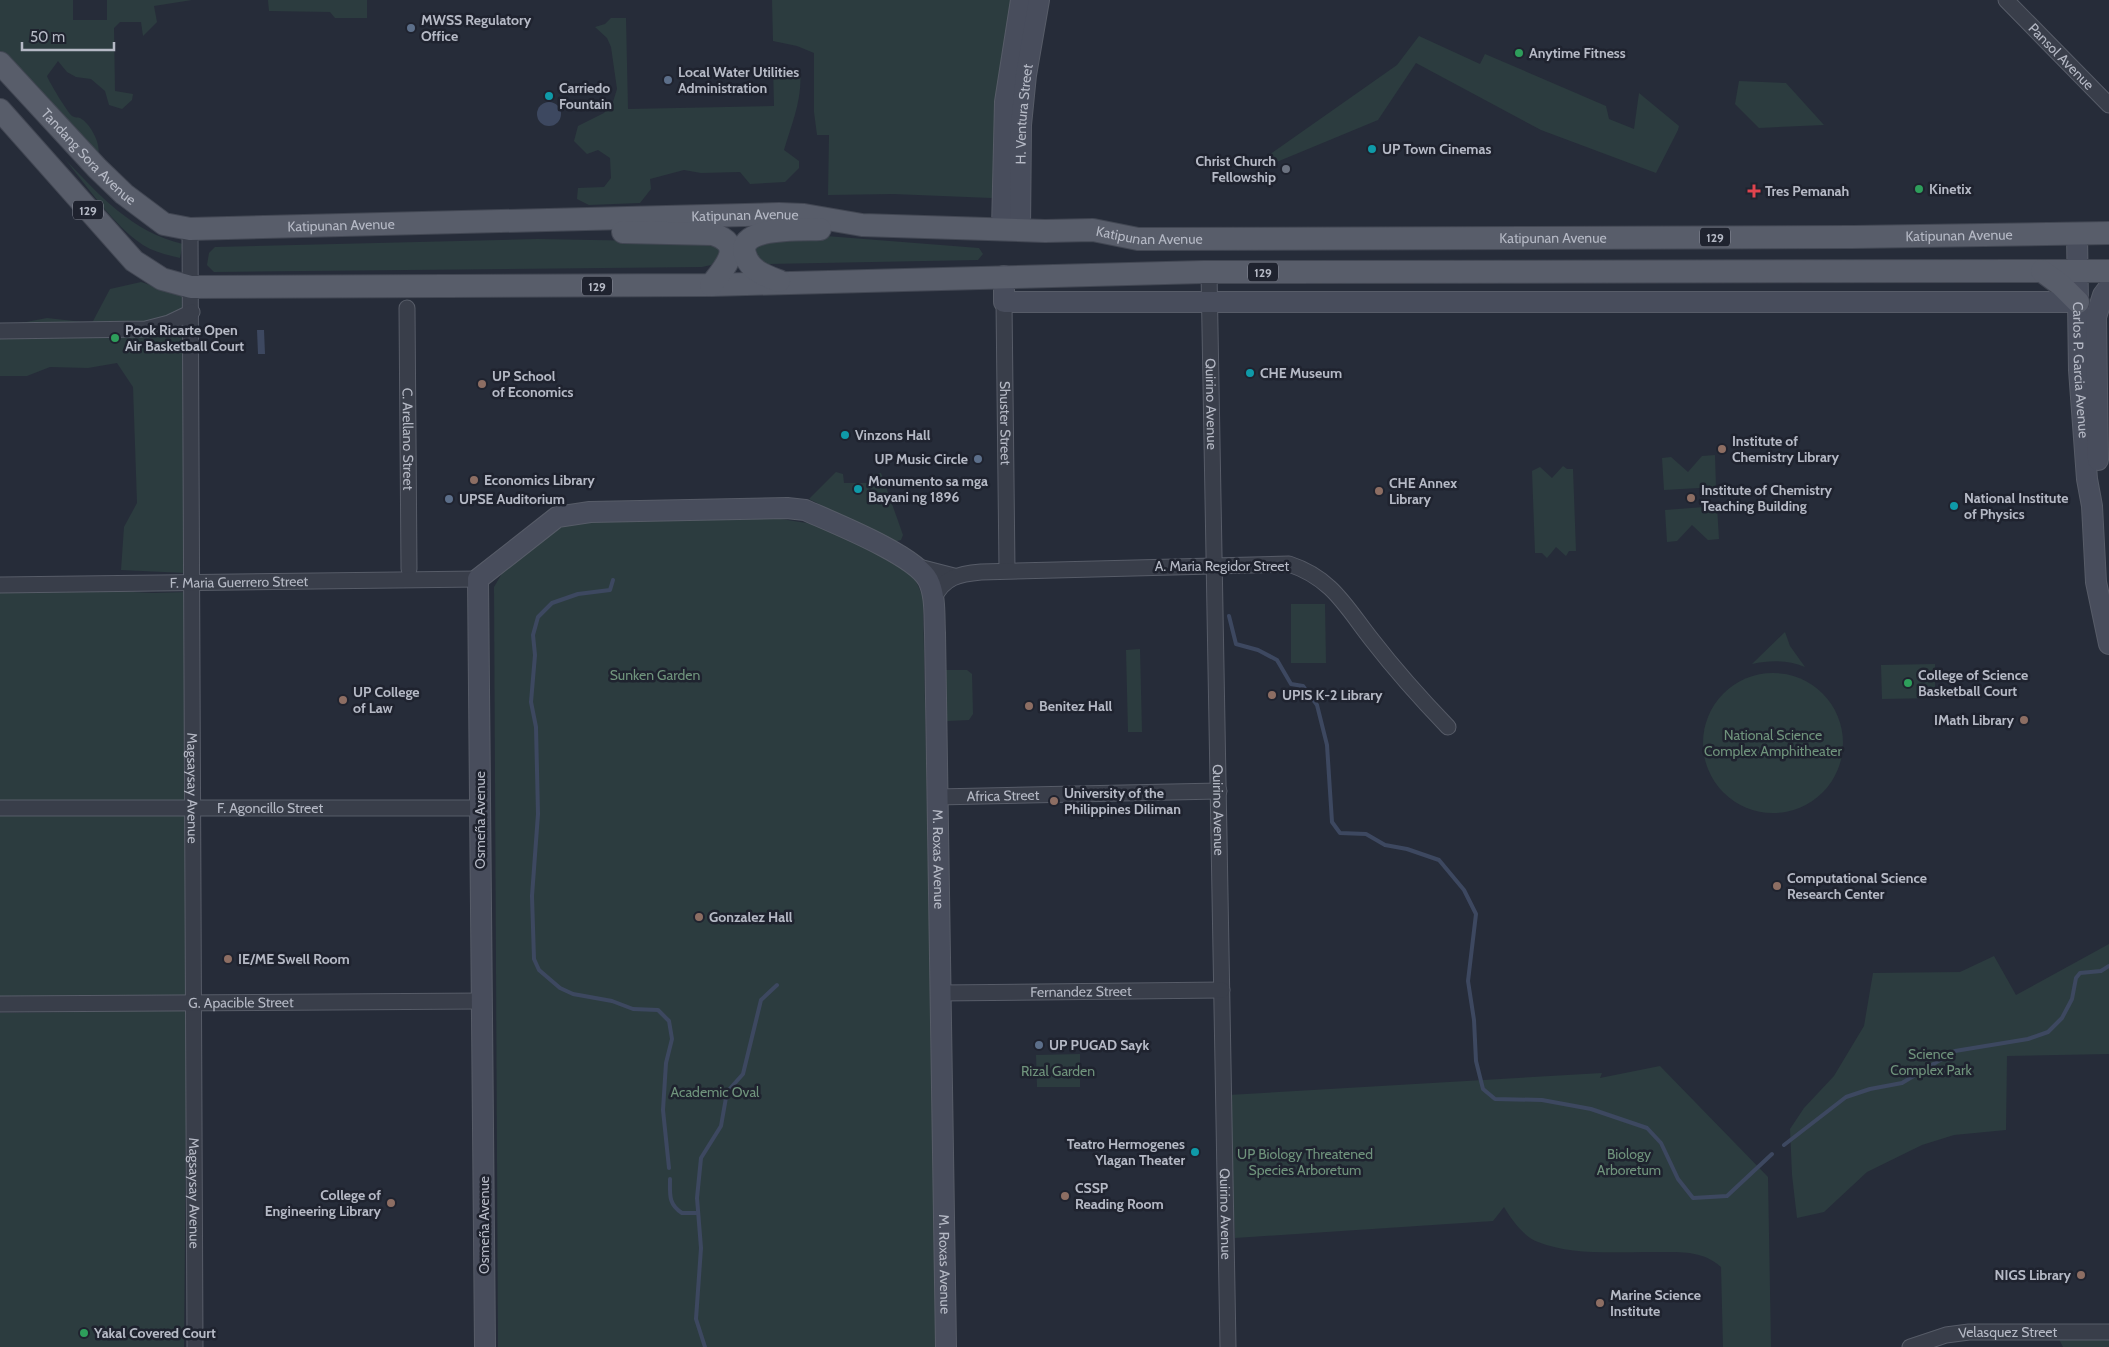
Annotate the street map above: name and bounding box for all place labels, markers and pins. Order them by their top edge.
place label: MWSS Regulatory Office [421,11,532,45]
marker: MWSS Regulatory Office [405,22,417,34]
place label: Anytime Fitness [1529,44,1626,62]
marker: Anytime Fitness [1513,47,1525,59]
place label: Local Water Utilities Administration [678,63,799,97]
marker: Local Water Utilities Administration [662,74,674,86]
place label: Carriedo Fountain [559,79,612,113]
marker: Carriedo Fountain [543,90,555,102]
place label: UP Town Cinemas [1382,140,1491,158]
marker: UP Town Cinemas [1366,143,1378,155]
place label: Christ Church Fellowship [1195,152,1276,186]
marker: Christ Church Fellowship [1280,163,1292,175]
place label: Kinetix [1929,180,1972,198]
place label: Tres Pemanah [1765,182,1849,200]
marker: Kinetix [1913,183,1925,195]
marker: Tres Pemanah [1747,184,1761,198]
place label: Pook Ricarte Open Air Basketball Court [125,321,244,355]
marker: Pook Ricarte Open Air Basketball Court [109,332,121,344]
place label: CHE Museum [1260,364,1342,382]
place label: UP School of Economics [492,367,574,401]
marker: CHE Museum [1244,367,1256,379]
marker: UP School of Economics [476,378,488,390]
place label: Vinzons Hall [855,426,931,444]
marker: Vinzons Hall [839,429,851,441]
place label: Institute of Chemistry Library [1732,432,1839,466]
marker: Institute of Chemistry Library [1716,443,1728,455]
place label: UP Music Circle [875,450,968,468]
marker: UP Music Circle [972,453,984,465]
place label: Economics Library [484,471,595,489]
place label: Monumento sa mga Bayani ng 1896 [868,472,988,506]
marker: Economics Library [468,474,480,486]
place label: CHE Annex Library [1389,474,1457,508]
place label: Institute of Chemistry Teaching Building [1701,481,1833,515]
marker: Monumento sa mga Bayani ng 1896 [852,483,864,495]
marker: CHE Annex Library [1373,485,1385,497]
place label: National Institute of Physics [1964,489,2069,523]
place label: UPSE Auditorium [459,490,565,508]
marker: Institute of Chemistry Teaching Building [1685,492,1697,504]
marker: UPSE Auditorium [443,493,455,505]
marker: National Institute of Physics [1948,500,1960,512]
place label: College of Science Basketball Court [1918,666,2028,700]
marker: College of Science Basketball Court [1902,677,1914,689]
place label: UP College of Law [353,683,420,717]
place label: UPIS K-2 Library [1282,686,1383,704]
marker: UPIS K-2 Library [1266,689,1278,701]
marker: UP College of Law [337,694,349,706]
place label: Benitez Hall [1039,697,1113,715]
marker: Benitez Hall [1023,700,1035,712]
place label: IMath Library [1934,711,2014,729]
marker: IMath Library [2018,714,2030,726]
place label: University of the Philippines Diliman [1064,784,1181,818]
marker: University of the Philippines Diliman [1048,795,1060,807]
place label: Computational Science Research Center [1787,869,1927,903]
marker: Computational Science Research Center [1771,880,1783,892]
place label: Gonzalez Hall [709,908,793,926]
marker: Gonzalez Hall [693,911,705,923]
place label: IE/ME Swell Room [238,950,350,968]
marker: IE/ME Swell Room [222,953,234,965]
place label: UP PUGAD Sayk [1049,1036,1150,1054]
marker: UP PUGAD Sayk [1033,1039,1045,1051]
place label: Teatro Hermogenes Ylagan Theater [1067,1135,1185,1169]
marker: Teatro Hermogenes Ylagan Theater [1189,1146,1201,1158]
place label: CSSP Reading Room [1075,1179,1164,1213]
place label: College of Engineering Library [265,1186,381,1220]
marker: CSSP Reading Room [1059,1190,1071,1202]
marker: College of Engineering Library [385,1197,397,1209]
place label: NIGS Library [1995,1266,2071,1284]
marker: NIGS Library [2075,1269,2087,1281]
place label: Marine Science Institute [1610,1286,1701,1320]
marker: Marine Science Institute [1594,1297,1606,1309]
place label: Yakal Covered Court [93,1324,216,1342]
marker: Yakal Covered Court [78,1327,90,1339]

